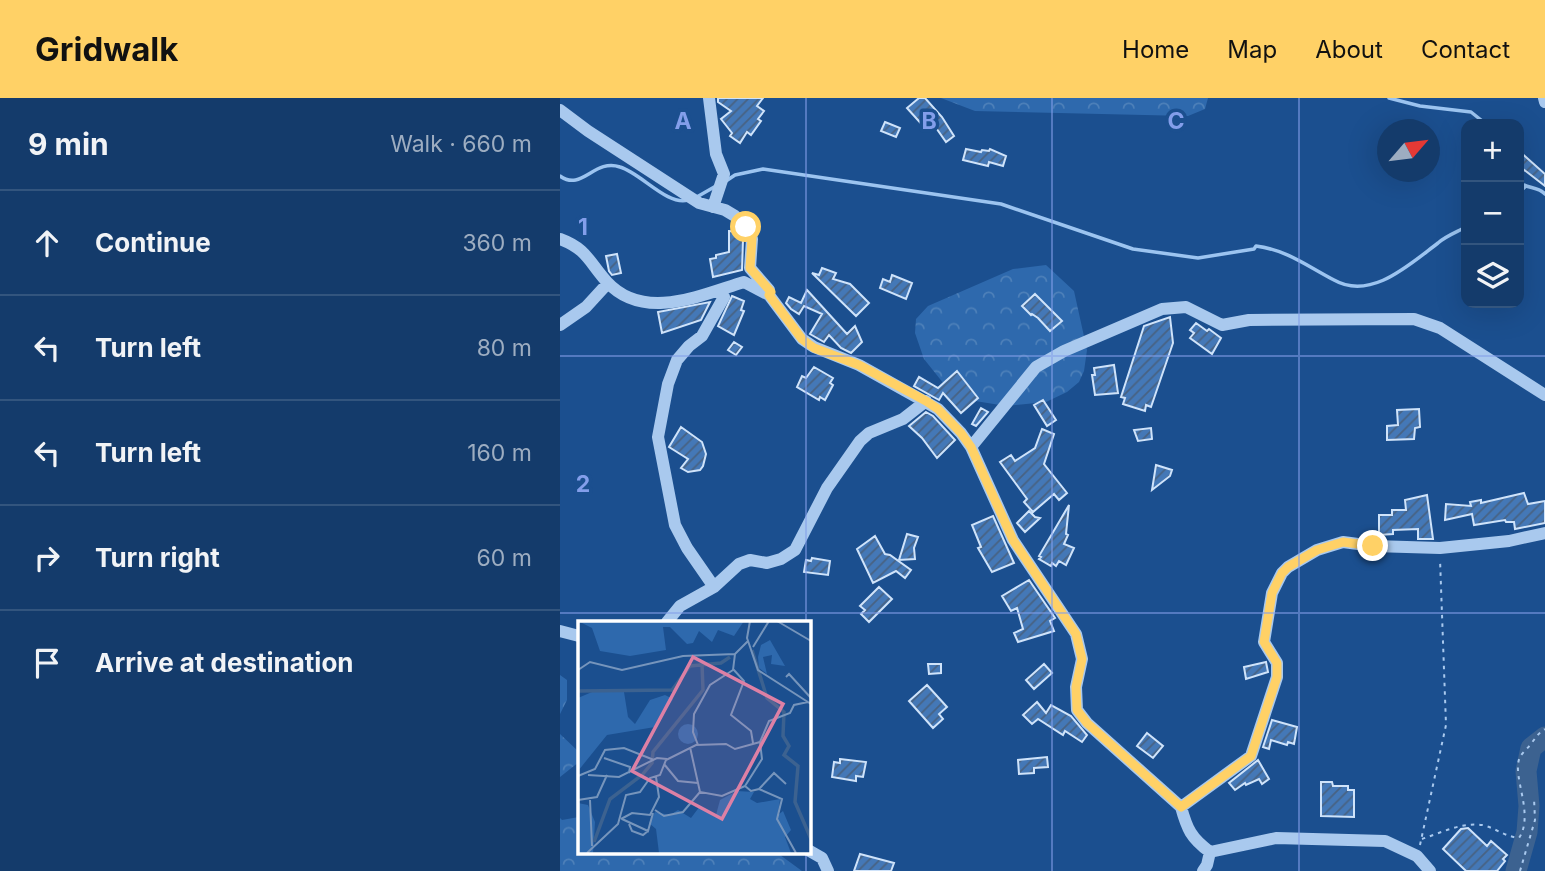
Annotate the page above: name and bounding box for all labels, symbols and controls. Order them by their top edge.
text: Gridwalk [35,29,178,69]
text: Home [1122,35,1189,64]
text: Map [1227,35,1277,64]
text: About [1315,35,1383,64]
text: Contact [1421,35,1510,64]
text: A [674,107,692,135]
text: B [921,107,937,135]
text: C [1167,107,1185,135]
north arrow [1377,119,1440,182]
map controls [1461,119,1524,308]
button: + [1461,119,1524,182]
text: 9 min [28,126,109,162]
text: Walk · 660 m [390,130,532,158]
button: − [1461,182,1524,245]
route start [730,211,761,242]
text: 1 [578,213,588,241]
icon: ahead [28,224,66,262]
text: Continue [95,227,211,258]
text: 360 m [462,229,532,257]
button: layers [1461,245,1524,308]
icon: left [28,329,66,367]
text: Turn left [95,332,201,363]
text: 80 m [477,334,532,362]
icon: left [28,434,66,472]
text: Turn left [95,437,201,468]
text: 160 m [467,439,532,467]
text: 2 [576,470,590,498]
route end [1357,530,1388,561]
icon: right [28,539,66,577]
text: Turn right [95,542,220,573]
text: 60 m [477,544,532,572]
inset map [578,621,810,854]
icon: arrive [28,644,66,682]
text: Arrive at destination [95,647,354,678]

